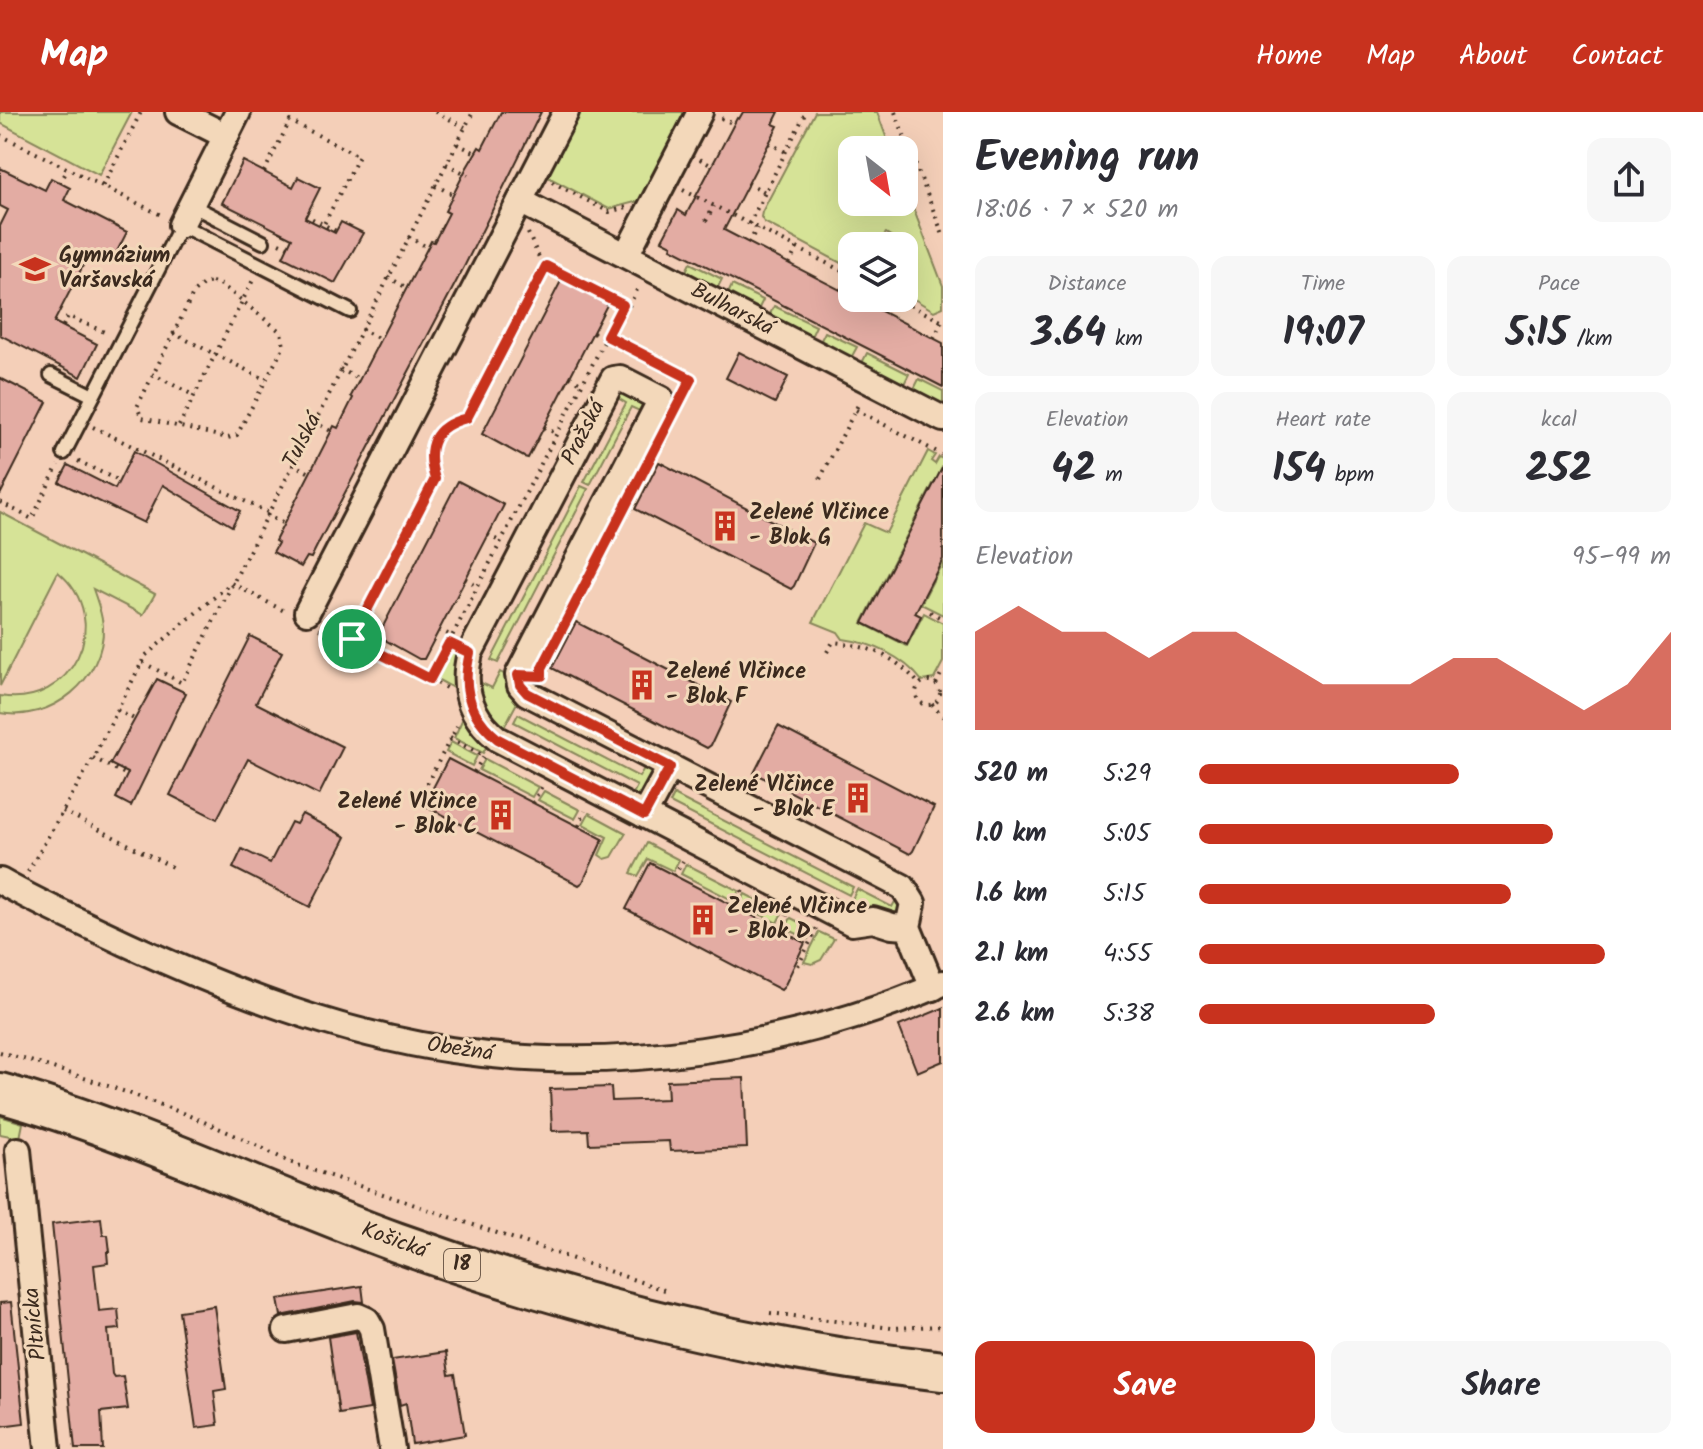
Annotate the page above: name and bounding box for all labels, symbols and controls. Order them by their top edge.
text: Map [40,26,109,86]
text: Home [1256,34,1322,79]
text: Map [1366,34,1415,79]
text: About [1459,34,1527,79]
text: Contact [1571,34,1663,79]
text: Evening run [975,124,1199,194]
north arrow [838,136,918,216]
map controls [838,136,918,312]
button: share [1587,138,1671,222]
text: 18:06 · 7 × 520 m [975,189,1178,231]
button: layers [838,232,918,312]
place label: Gymnázium Varšavská [59,239,170,299]
school or university icon: Gymnázium Varšavská [18,252,52,286]
text: Distance [1047,267,1127,302]
text: Time [1301,267,1345,302]
text: Pace [1538,267,1580,302]
street label: Bulharská [684,274,782,347]
text: 3.64 [1031,302,1106,366]
text: 19:07 [1282,302,1364,366]
text: 5:15 [1506,302,1568,366]
text: km [1106,322,1143,357]
text: /km [1568,322,1612,357]
street label: Pražská [553,392,616,472]
text: Elevation [1045,403,1129,438]
text: Heart rate [1275,403,1371,438]
text: kcal [1541,403,1577,438]
street label: Tulská [274,405,333,475]
text: 42 [1051,438,1096,502]
text: 154 [1272,438,1326,502]
text: 252 [1526,438,1592,502]
text: m [1096,458,1123,493]
text: bpm [1326,458,1374,493]
place label: Zelené Vlčince - Blok G [749,496,889,556]
building icon: Zelené Vlčince - Blok G [708,509,742,543]
text: Elevation [975,536,1073,578]
text: 95–99 m [1572,536,1671,578]
pin [318,605,386,673]
icon: arrive [330,617,374,661]
place label: Zelené Vlčince - Blok F [666,655,806,715]
building icon: Zelené Vlčince - Blok F [625,668,659,702]
text: 520 m [975,753,1048,795]
text: 5:29 [1103,753,1151,795]
place label: Zelené Vlčince - Blok E [694,768,835,828]
building icon: Zelené Vlčince - Blok E [841,781,875,815]
place label: Zelené Vlčince - Blok C [337,785,477,845]
building icon: Zelené Vlčince - Blok C [484,798,518,832]
text: 1.0 km [975,813,1046,855]
text: 5:05 [1103,813,1150,855]
text: 1.6 km [975,873,1047,915]
text: 5:15 [1103,873,1145,915]
place label: Zelené Vlčince - Blok D [727,890,867,950]
building icon: Zelené Vlčince - Blok D [686,903,720,937]
text: 2.1 km [975,933,1048,975]
text: 4:55 [1103,933,1152,975]
text: 2.6 km [975,993,1055,1035]
text: 5:38 [1103,993,1154,1035]
street label: Obežná [425,1028,498,1072]
street label: Košická [356,1213,434,1270]
road number: 18 [444,1249,480,1281]
street label: Pltnícka [15,1286,57,1362]
button: Save [975,1341,1315,1433]
button: Share [1331,1341,1671,1433]

